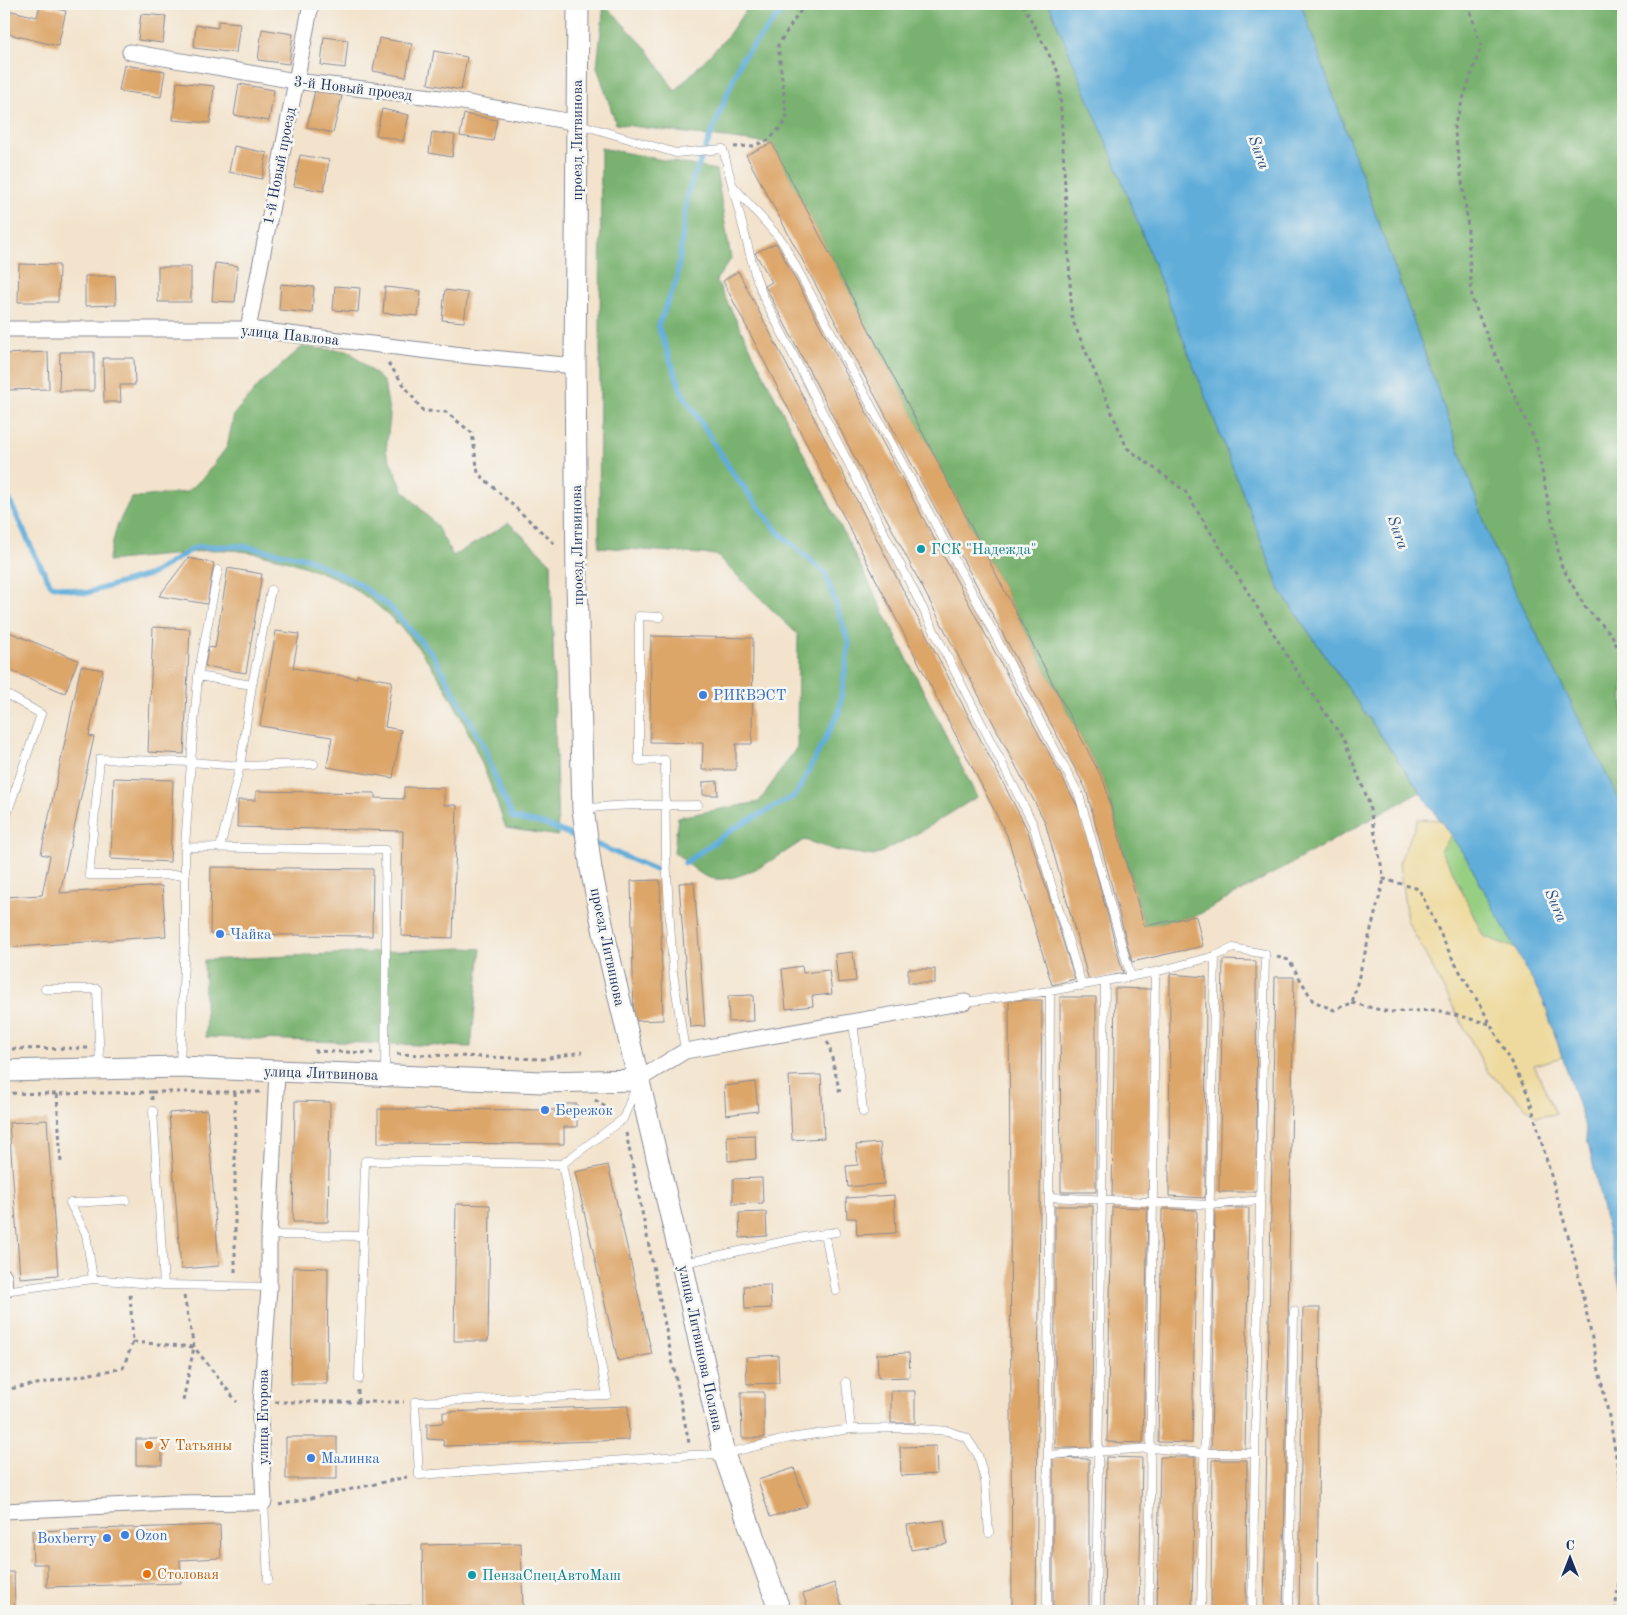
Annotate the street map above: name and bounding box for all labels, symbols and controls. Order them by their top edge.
street label: 3-й Новый проезд [293,75,414,104]
street label: проезд Литвинова [571,79,586,200]
street label: 1-й Новый проезд [262,106,299,226]
water label: Sura [1245,134,1272,172]
street label: улица Павлова [240,324,340,349]
street label: проезд Литвинова [570,484,587,605]
water label: Sura [1384,514,1411,552]
marker: ГСК "Надежда" [915,543,927,555]
place label: ГСК "Надежда" [931,543,1037,558]
marker: РИКВЭСТ [697,689,709,701]
place label: РИКВЭСТ [713,689,786,704]
street label: проезд Литвинова [587,887,627,1008]
water label: Sura [1541,887,1569,925]
marker: Чайка [214,928,226,940]
place label: Чайка [230,928,272,943]
street label: улица Литвинова [263,1065,379,1084]
marker: Бережок [539,1104,551,1116]
place label: Бережок [555,1104,613,1119]
street label: улица Литвинова Поляна [675,1264,725,1433]
street label: улица Егорова [257,1368,272,1465]
marker: У Татьяны [143,1439,155,1451]
place label: У Татьяны [159,1439,232,1454]
marker: Малинка [305,1452,317,1464]
place label: Малинка [321,1452,380,1467]
marker: Ozon [119,1529,131,1541]
place label: Ozon [135,1529,168,1544]
place label: Boxberry [37,1532,97,1547]
marker: Boxberry [101,1532,113,1544]
north arrow [1544,1532,1594,1582]
text: С [1565,1539,1575,1553]
marker: Столовая [141,1568,153,1580]
place label: Столовая [157,1568,219,1583]
marker: ПензаСпецАвтоМаш [466,1569,478,1581]
place label: ПензаСпецАвтоМаш [482,1569,621,1584]

